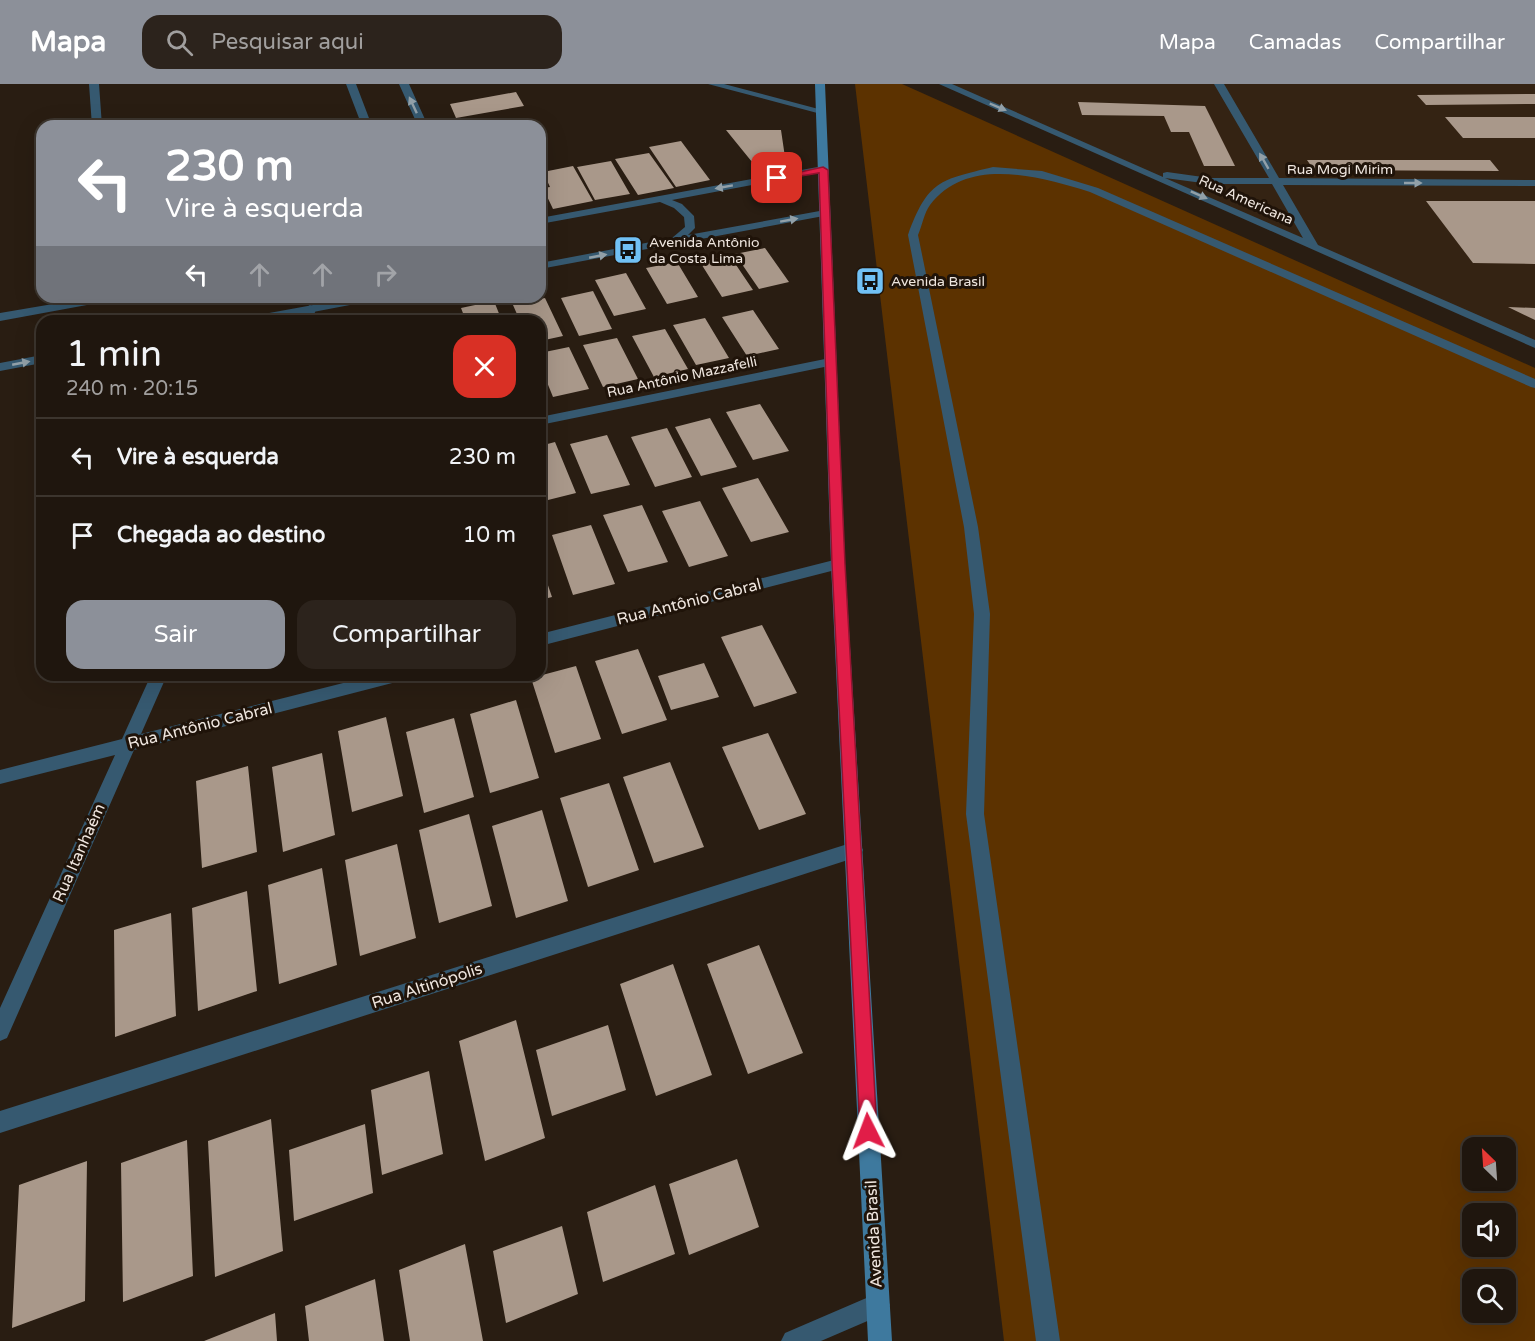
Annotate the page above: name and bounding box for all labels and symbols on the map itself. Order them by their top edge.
one-way arrow [408,96,418,114]
one-way arrow [989,103,1007,112]
pin [751,152,802,203]
one-way arrow [1258,153,1269,169]
street label: Rua Mogi Mirim [1287,161,1393,178]
street label: Rua Americana [1196,172,1296,228]
one-way arrow [1403,178,1422,188]
one-way arrow [715,183,734,192]
one-way arrow [1190,191,1207,200]
one-way arrow [780,215,799,224]
bus stop icon: Avenida Antônio da Costa Lima [612,234,644,266]
place label: Avenida Antônio da Costa Lima [649,234,760,267]
one-way arrow [588,251,607,260]
bus stop icon: Avenida Brasil [854,265,886,297]
place label: Avenida Brasil [891,273,985,290]
street label: Rua Antônio Mazzafelli [605,353,759,401]
one-way arrow [12,358,31,367]
street label: Rua Antônio Cabral [615,574,763,630]
street label: Rua Antônio Cabral [126,698,274,754]
street label: Rua Itanhaém [48,801,110,905]
street label: Rua Altinópolis [369,959,485,1013]
position arrow [836,1099,900,1163]
north arrow [1462,1137,1516,1191]
street label: Avenida Brasil [861,1180,887,1288]

